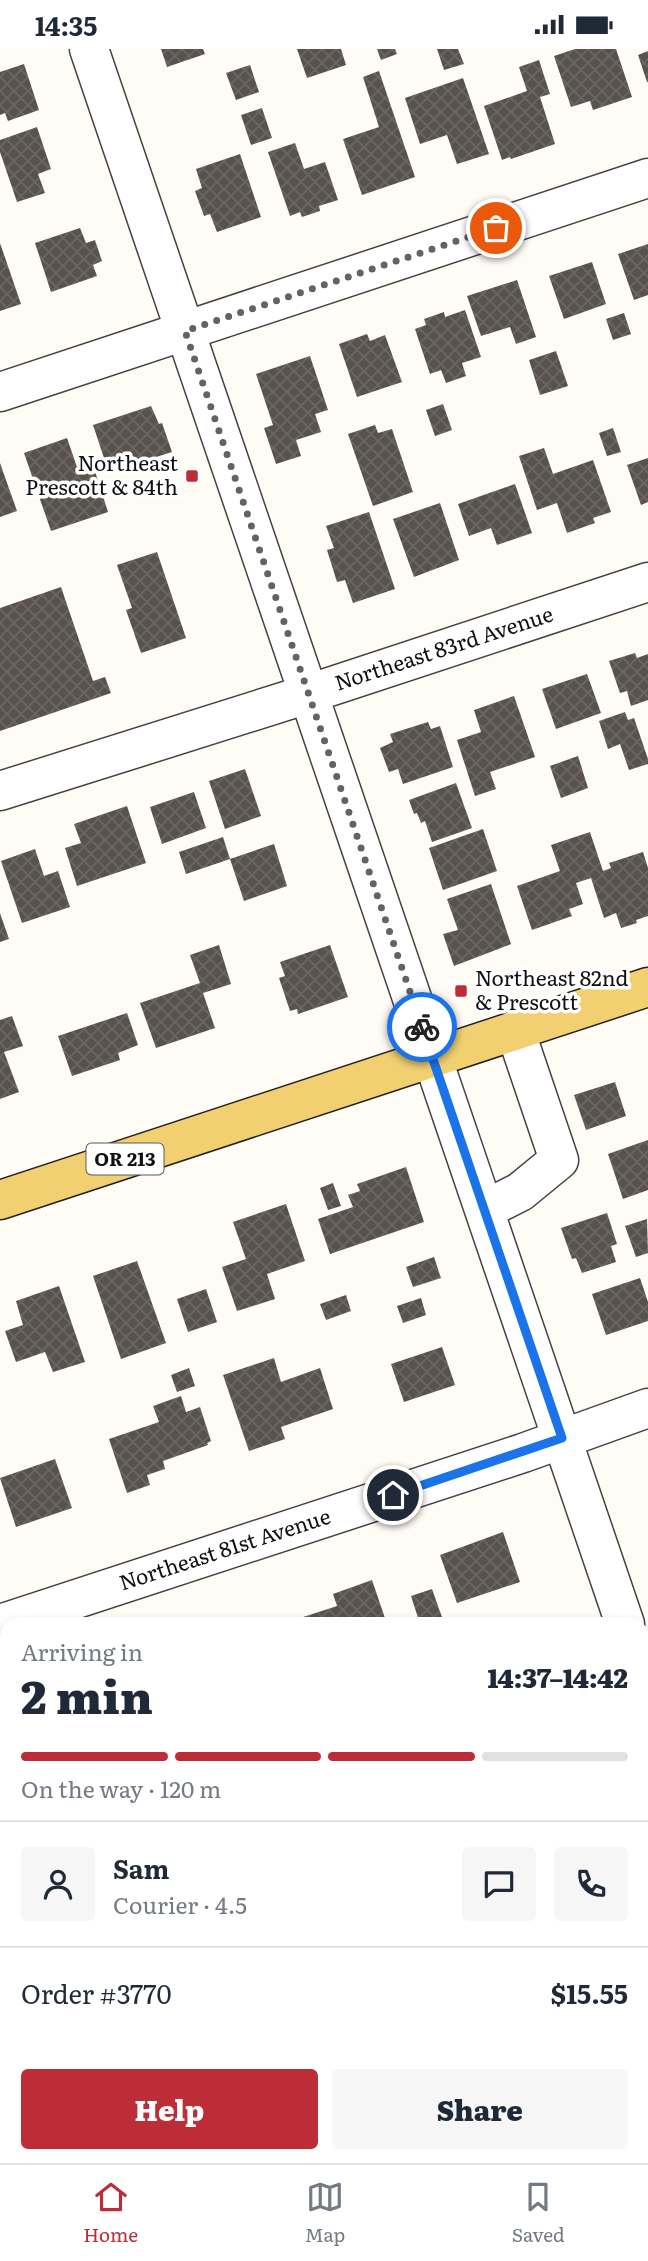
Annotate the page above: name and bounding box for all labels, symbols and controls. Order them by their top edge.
text: 14:35 [35,5,97,44]
pin [466,198,526,258]
icon: bag [477,209,515,247]
place label: Northeast Prescott & 84th [25,446,179,501]
marker: Northeast Prescott & 84th [184,468,200,484]
street label: Northeast 83rd Avenue [330,597,557,697]
place label: Northeast 82nd & Prescott [475,961,628,1016]
marker: Northeast 82nd & Prescott [453,983,469,999]
courier [387,992,457,1062]
icon: bike [403,1008,441,1046]
road number: OR 213 [86,1143,164,1175]
pin [363,1465,423,1525]
icon: home [374,1476,412,1514]
street label: Northeast 81st Avenue [115,1499,334,1596]
text: Arriving in [21,1634,143,1668]
text: 14:37–14:42 [487,1657,628,1696]
text: 2 min [21,1660,153,1728]
text: On the way · 120 m [21,1771,221,1805]
button: person [21,1847,95,1921]
button: chat [462,1847,536,1921]
button: phone [554,1847,628,1921]
text: Sam [113,1848,169,1887]
text: Courier · 4.5 [113,1887,247,1921]
text: Order #3770 [21,1973,171,2012]
text: $15.55 [551,1973,628,2012]
button: Help [21,2069,318,2149]
button: Share [332,2069,628,2149]
tab: Home [83,2178,138,2248]
tab: Map [305,2178,345,2248]
tab: Saved [512,2178,565,2248]

